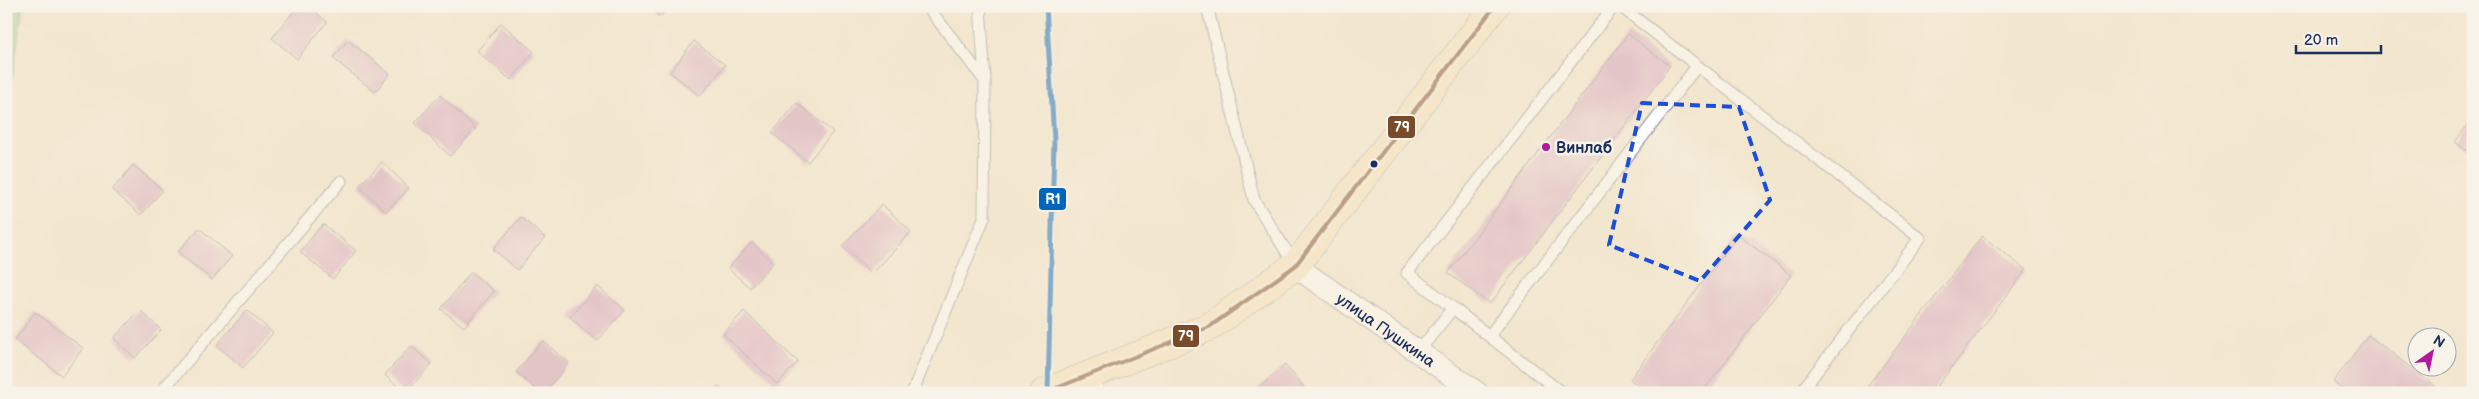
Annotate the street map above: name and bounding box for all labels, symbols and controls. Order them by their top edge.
scale bar [2296,22,2382,54]
text: 20 m [2304,31,2338,50]
line badge: 79 [1387,115,1416,139]
text: 79 [1394,119,1410,136]
place label: Винлаб [1556,139,1612,158]
marker: Винлаб [1540,141,1552,153]
unlabelled marker [1369,159,1379,169]
line badge: R1 [1038,187,1067,211]
text: R1 [1045,191,1061,208]
street label: улица Пушкина [1332,290,1439,372]
line badge: 79 [1172,324,1200,348]
north arrow [2406,326,2456,376]
text: 79 [1178,328,1194,345]
text: N [2430,332,2448,352]

